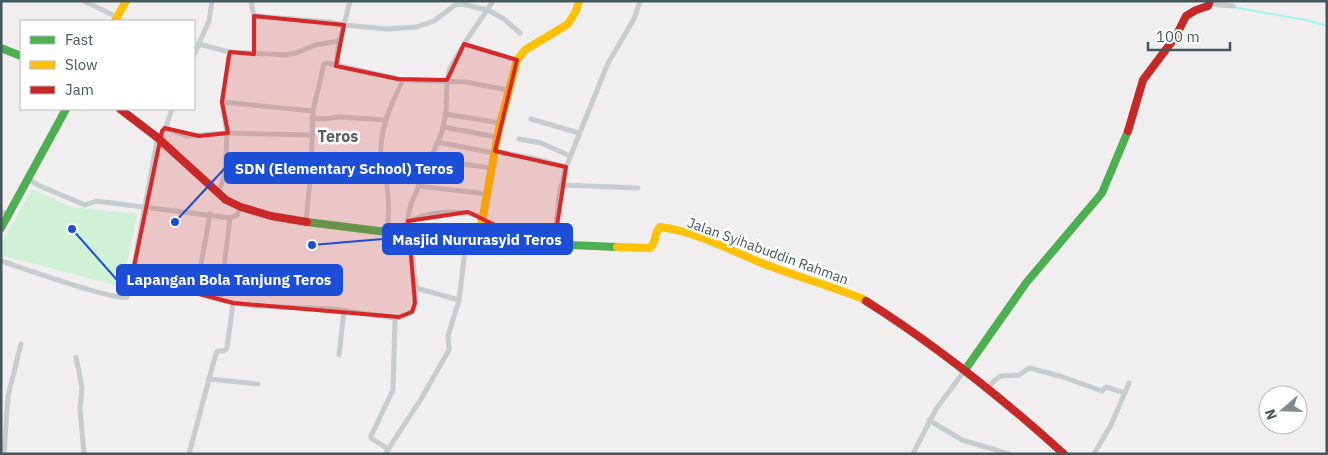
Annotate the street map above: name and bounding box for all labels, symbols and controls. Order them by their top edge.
legend [20,20,195,110]
scale bar [1148,20,1230,52]
text: 100 m [1156,27,1200,46]
text: Fast [65,30,93,49]
text: Slow [65,55,98,74]
text: Jam [65,80,94,99]
district label: Teros [318,126,358,146]
callout: SDN (Elementary School) Teros [225,153,463,183]
text: SDN (Elementary School) Teros [235,159,454,178]
street label: Jalan Syihabuddin Rahman [685,213,851,289]
callout: Masjid Nururasyid Teros [383,224,572,254]
text: Masjid Nururasyid Teros [392,230,562,249]
callout: Lapangan Bola Tanjung Teros [117,265,342,295]
text: Lapangan Bola Tanjung Teros [127,270,332,289]
north arrow [1258,385,1308,435]
text: N [1261,407,1281,422]

